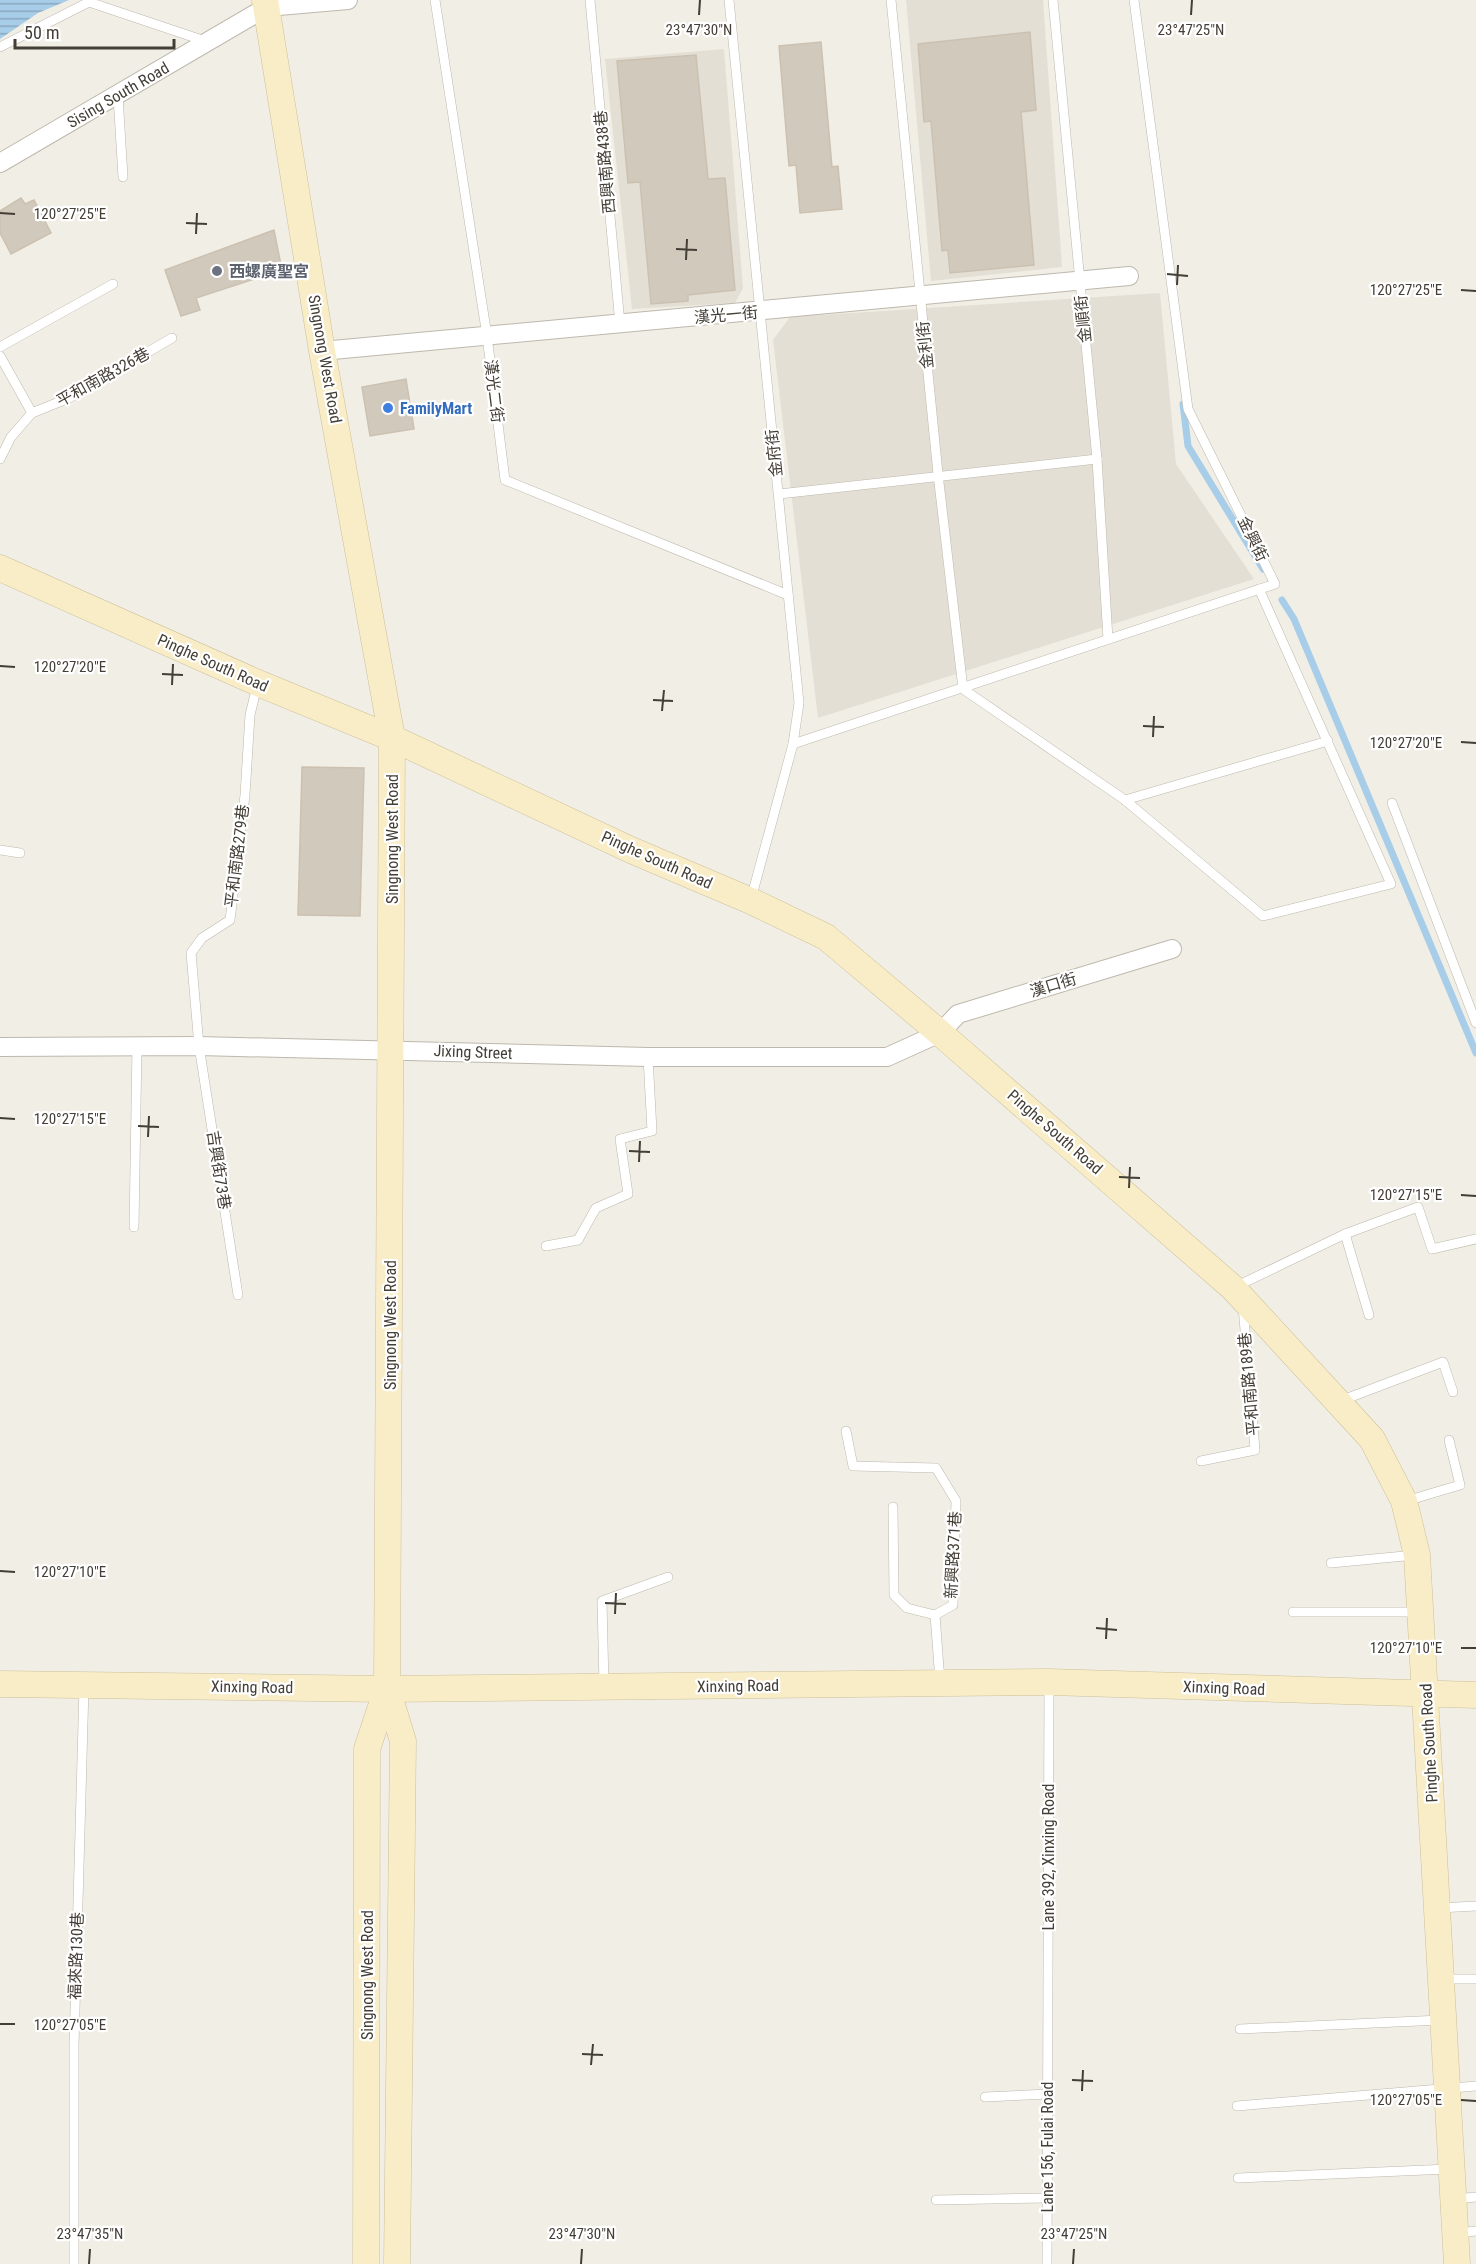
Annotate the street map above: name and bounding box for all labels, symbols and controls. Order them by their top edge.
scale bar [15,12,174,50]
text: 23°47'30"N [666,21,732,39]
text: 23°47'25"N [1158,21,1224,39]
text: 50 m [24,22,59,43]
street label: Sising South Road [64,58,172,132]
street label: 西興南路438巷 [591,110,619,214]
text: 120°27'25"E [34,205,106,223]
place label: 西螺廣聖宮 [229,262,309,281]
marker: 西螺廣聖宮 [210,264,224,278]
text: 120°27'25"E [1370,281,1442,299]
street label: Singnong West Road [304,293,346,425]
street label: 金順街 [1071,294,1095,344]
street label: 漢光一街 [693,303,759,327]
street label: 金利街 [913,320,937,370]
street label: 平和南路326巷 [53,344,153,410]
street label: 漢光二街 [481,358,507,424]
place label: FamilyMart [400,399,472,418]
marker: FamilyMart [381,401,395,415]
street label: 金府街 [762,428,786,478]
street label: 金興街 [1234,513,1272,565]
street label: Pinghe South Road [155,630,271,696]
text: 120°27'20"E [34,658,106,676]
text: 120°27'20"E [1370,734,1442,752]
street label: Singnong West Road [383,774,402,904]
street label: 平和南路279巷 [221,803,253,909]
street label: Pinghe South Road [599,827,715,893]
street label: 漢口街 [1027,969,1079,1001]
street label: Jixing Street [433,1041,513,1063]
street label: Pinghe South Road [1004,1086,1106,1178]
text: 120°27'15"E [34,1110,106,1128]
street label: 吉興街73巷 [203,1129,235,1211]
text: 120°27'15"E [1370,1186,1442,1204]
street label: Singnong West Road [381,1260,400,1390]
street label: 平和南路189巷 [1235,1332,1263,1436]
street label: 新興路371巷 [941,1511,965,1599]
text: 120°27'10"E [34,1563,106,1581]
text: 120°27'10"E [1370,1639,1442,1657]
street label: Xinxing Road [697,1676,779,1696]
street label: Xinxing Road [211,1677,293,1697]
street label: Xinxing Road [1183,1677,1265,1699]
street label: Pinghe South Road [1416,1683,1442,1803]
street label: Lane 392, Xinxing Road [1039,1783,1058,1931]
street label: Singnong West Road [358,1910,377,2040]
street label: 福來路130巷 [65,1912,87,2000]
text: 120°27'05"E [34,2016,106,2034]
street label: Lane 156, Fulai Road [1038,2082,1057,2212]
text: 120°27'05"E [1370,2091,1442,2109]
text: 23°47'35"N [57,2225,123,2243]
text: 23°47'30"N [549,2225,615,2243]
text: 23°47'25"N [1041,2225,1107,2243]

